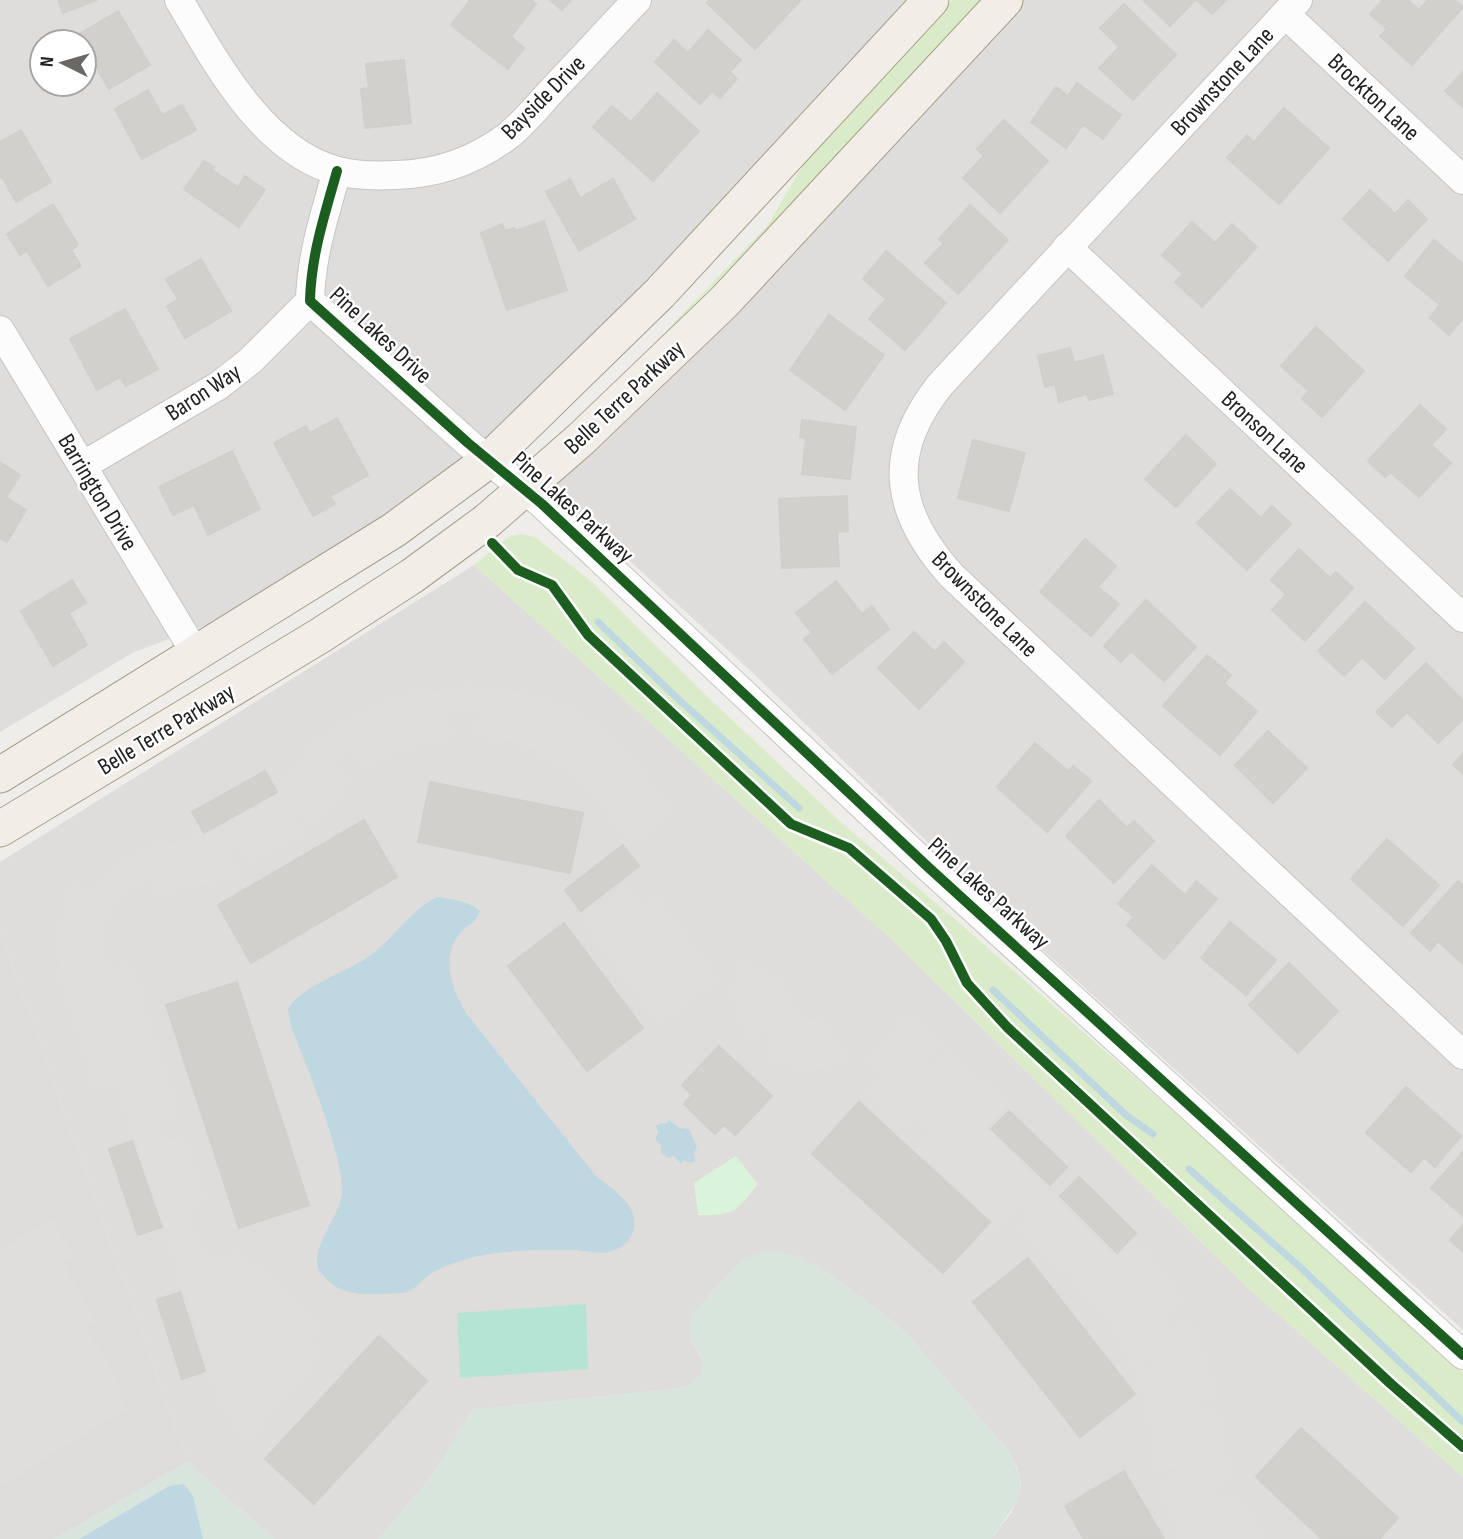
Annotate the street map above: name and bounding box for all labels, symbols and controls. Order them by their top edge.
street label: Brownstone Lane [1165,21,1280,142]
north arrow [28,28,98,98]
street label: Brockton Lane [1322,47,1426,147]
street label: Bayside Drive [495,49,592,146]
text: N [36,56,59,68]
street label: Pine Lakes Drive [324,281,438,390]
street label: Belle Terre Parkway [558,334,691,461]
street label: Baron Way [160,357,246,427]
street label: Bronson Lane [1215,385,1314,480]
street label: Barrington Drive [51,429,144,556]
street label: Pine Lakes Parkway [506,445,640,570]
street label: Brownstone Lane [926,545,1044,663]
street label: Belle Terre Parkway [93,677,240,782]
street label: Pine Lakes Parkway [922,831,1056,956]

